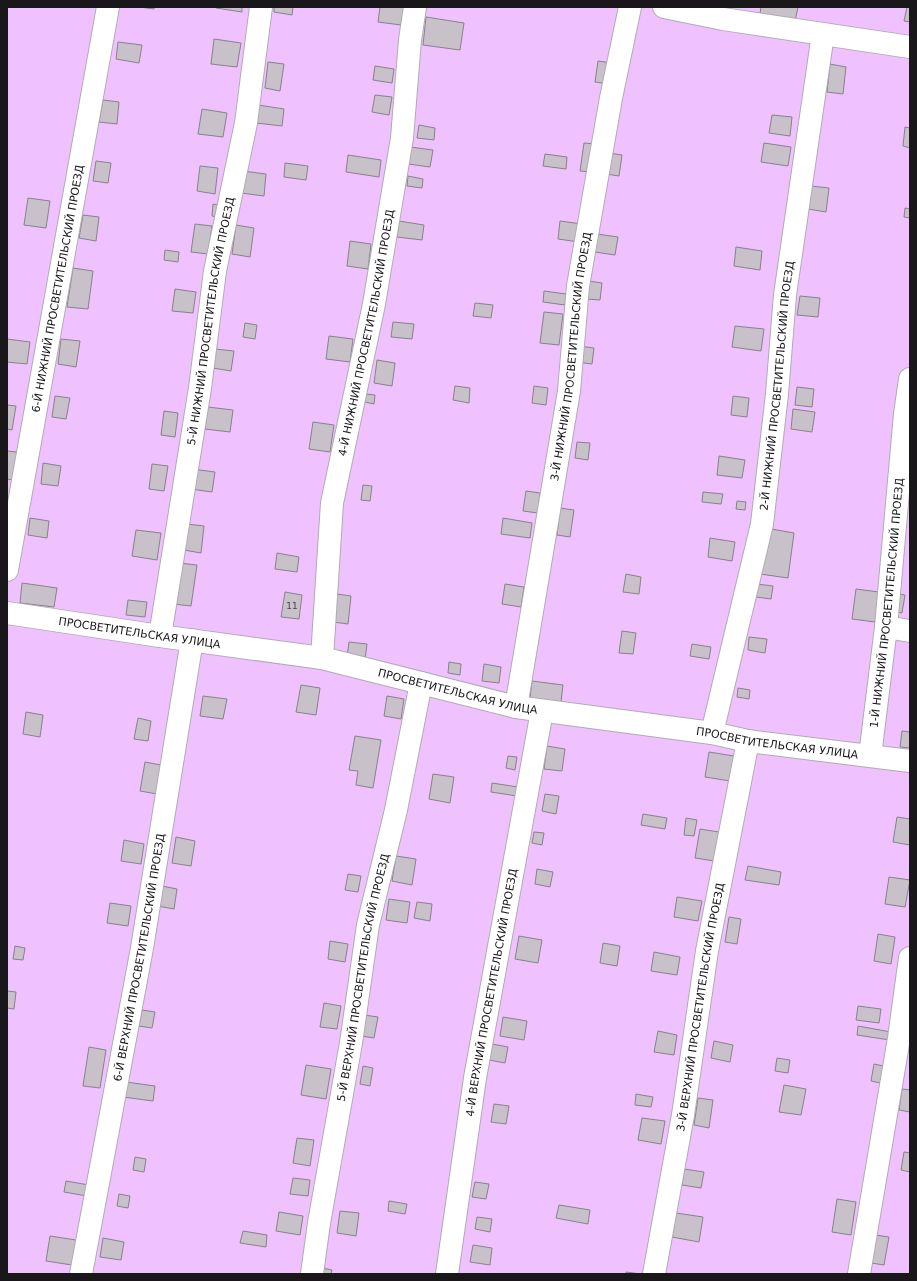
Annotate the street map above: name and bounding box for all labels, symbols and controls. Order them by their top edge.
street label: 6-Й НИЖНИЙ ПРОСВЕТИТЕЛЬСКИЙ ПРОЕЗД [29,163,87,413]
street label: 5-Й НИЖНИЙ ПРОСВЕТИТЕЛЬСКИЙ ПРОЕЗД [185,195,237,446]
street label: 4-Й НИЖНИЙ ПРОСВЕТИТЕЛЬСКИЙ ПРОЕЗД [336,208,397,457]
street label: 3-Й НИЖНИЙ ПРОСВЕТИТЕЛЬСКИЙ ПРОЕЗД [548,231,594,482]
street label: 2-Й НИЖНИЙ ПРОСВЕТИТЕЛЬСКИЙ ПРОЕЗД [758,260,797,511]
street label: 1-Й НИЖНИЙ ПРОСВЕТИТЕЛЬСКИЙ ПРОЕЗД [868,477,906,729]
house number: 11 [286,601,298,611]
street label: ПРОСВЕТИТЕЛЬСКАЯ УЛИЦА [58,615,222,651]
street label: ПРОСВЕТИТЕЛЬСКАЯ УЛИЦА [376,666,539,717]
street label: ПРОСВЕТИТЕЛЬСКАЯ УЛИЦА [695,725,859,762]
street label: 6-Й ВЕРХНИЙ ПРОСВЕТИТЕЛЬСКИЙ ПРОЕЗД [111,832,168,1082]
street label: 5-Й ВЕРХНИЙ ПРОСВЕТИТЕЛЬСКИЙ ПРОЕЗД [335,852,392,1102]
street label: 4-Й ВЕРХНИЙ ПРОСВЕТИТЕЛЬСКИЙ ПРОЕЗД [464,867,520,1117]
street label: 3-Й ВЕРХНИЙ ПРОСВЕТИТЕЛЬСКИЙ ПРОЕЗД [674,881,727,1132]

